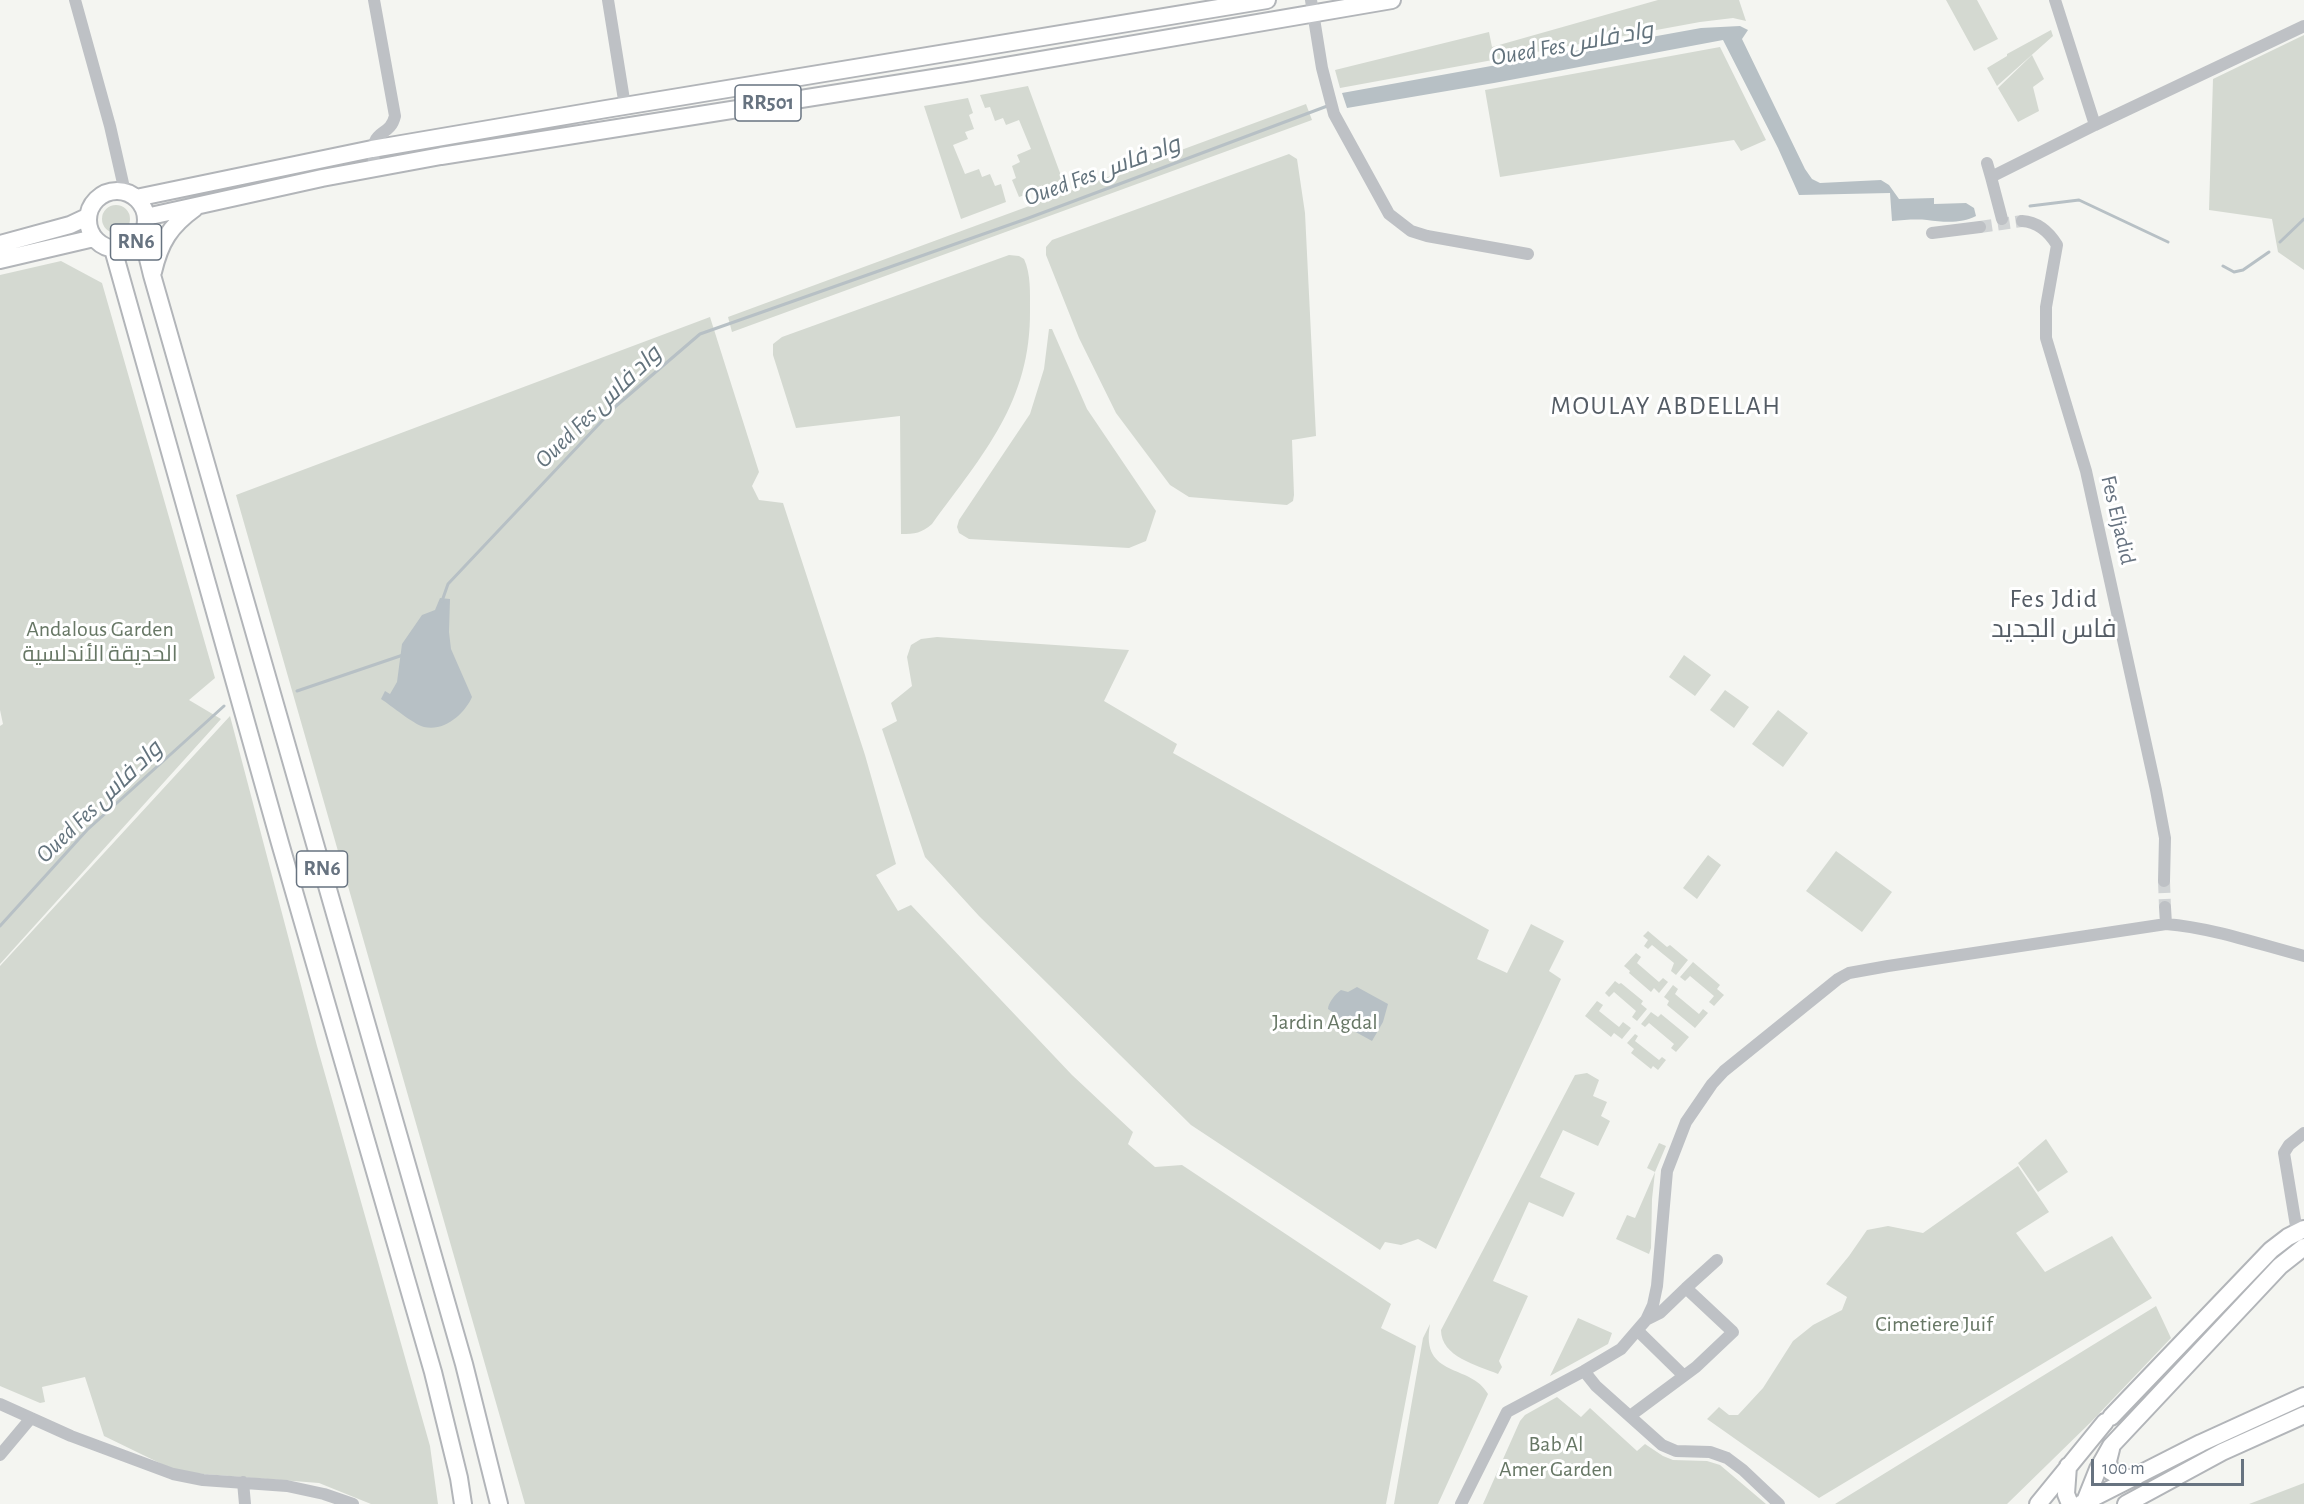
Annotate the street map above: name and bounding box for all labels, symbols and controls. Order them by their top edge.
water label: Oued Fes واد فاس [1489,16,1655,72]
road number: RR501 [735,85,801,121]
water label: Oued Fes واد فاس [1020,129,1184,213]
road number: RN6 [110,224,162,260]
water label: Oued Fes واد فاس [529,340,667,474]
district label: MOULAY ABDELLAH [1550,390,1782,422]
street label: Fes Eljadid [2095,473,2141,567]
district label: Fes Jdid فاس الجديد [1992,583,2116,644]
park label: Andalous Garden الحديقة الأندلسية [22,616,178,668]
water label: Oued Fes واد فاس [30,735,168,869]
road number: RN6 [296,851,348,887]
park label: Jardin Agdal [1272,1009,1378,1035]
park label: Cimetiere Juif [1875,1311,1993,1337]
park label: Bab Al Amer Garden [1499,1431,1613,1482]
scale bar [2094,1447,2247,1485]
text: 100 m [2102,1460,2145,1478]

